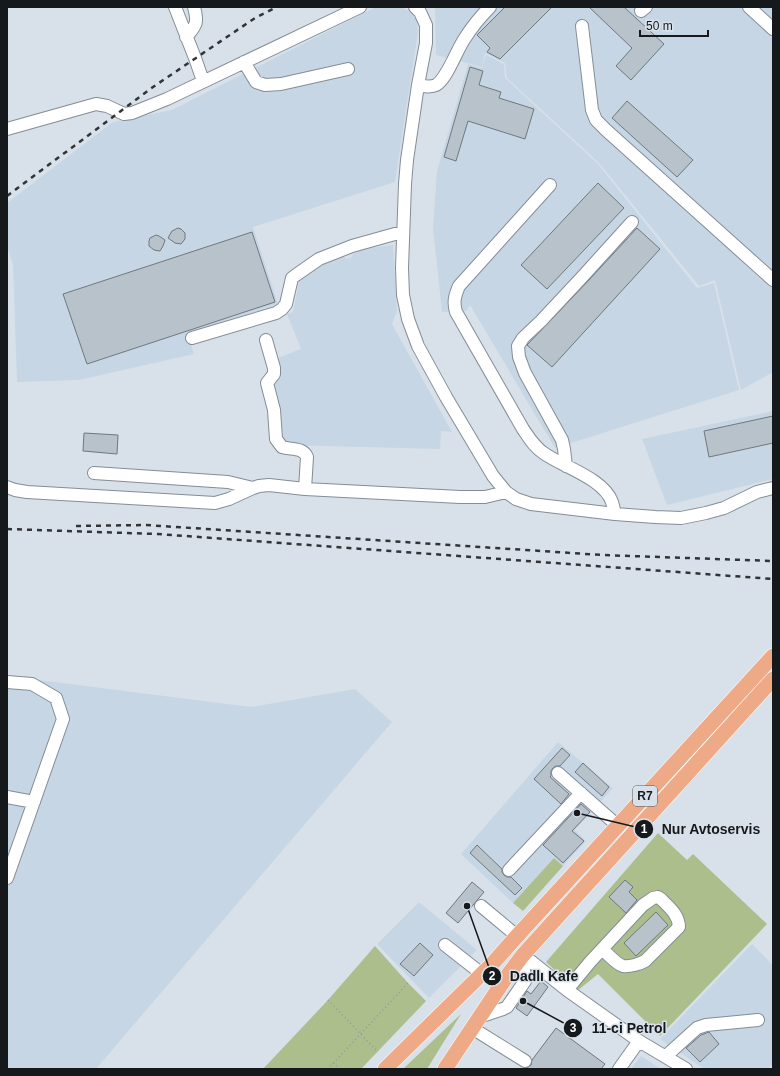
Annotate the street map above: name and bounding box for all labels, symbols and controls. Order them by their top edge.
scale bar [640,12,708,38]
text: 50 m [646,19,673,33]
road number: R7 [633,786,657,806]
callout: Nur Avtoservis [634,816,769,842]
text: Nur Avtoservis [662,821,760,837]
text: 1 [641,822,648,836]
callout: Dadlı Kafe [482,963,586,989]
text: Dadlı Kafe [510,968,578,984]
text: 2 [489,969,496,983]
callout: 11-ci Petrol [563,1015,674,1041]
text: 11-ci Petrol [592,1020,666,1036]
text: 3 [570,1021,577,1035]

